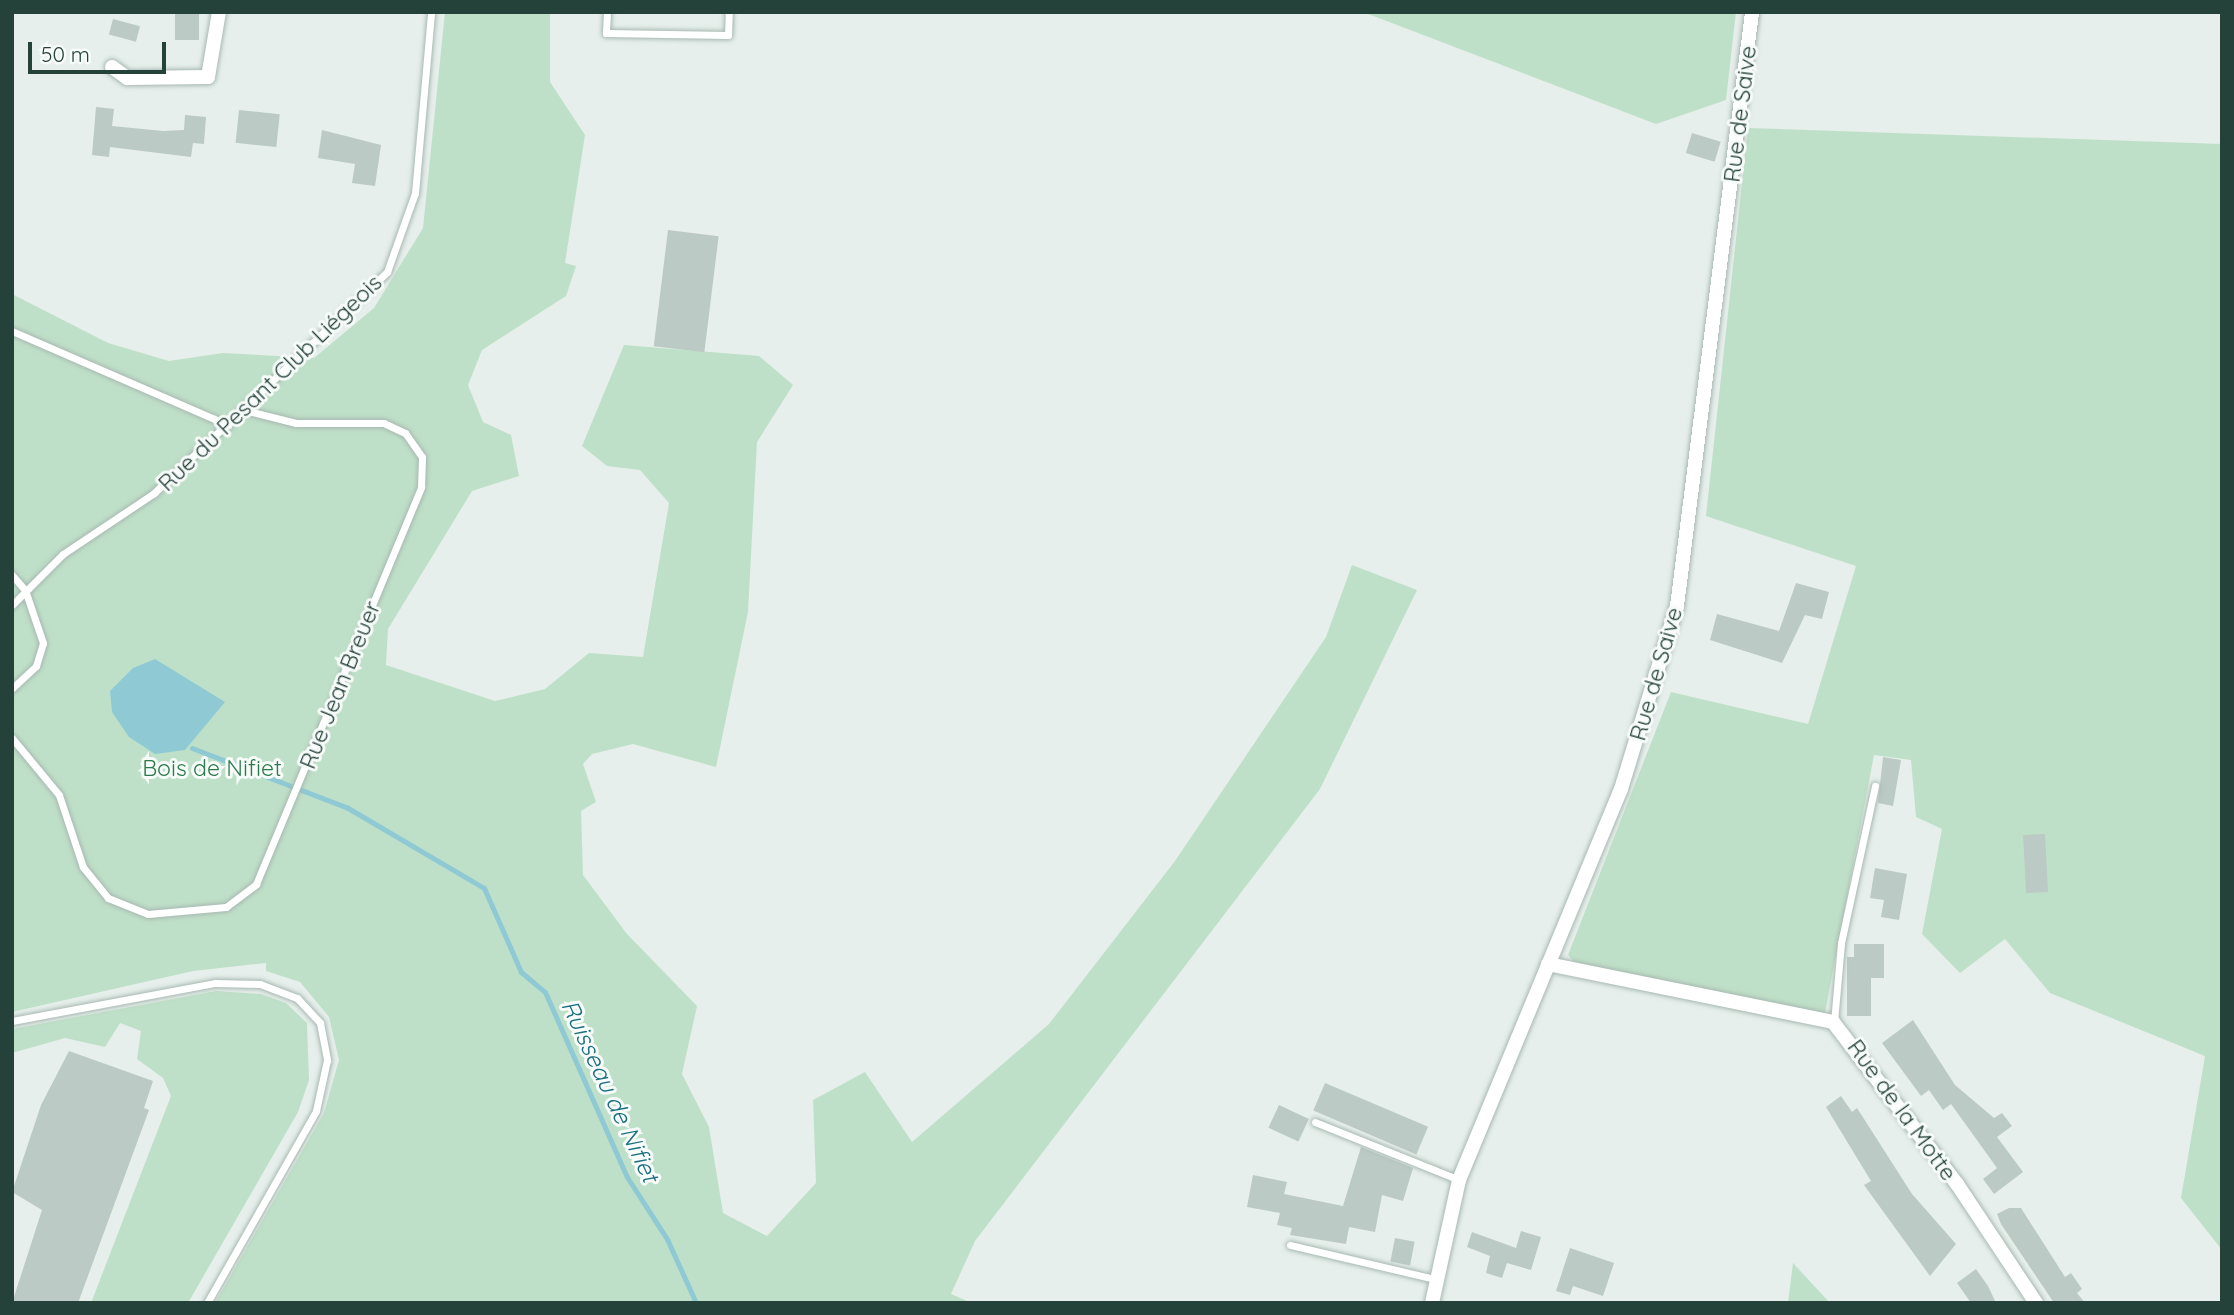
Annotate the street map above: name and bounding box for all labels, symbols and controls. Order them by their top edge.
scale bar [32,28,170,72]
text: 50 m [41,41,90,67]
street label: Rue de Saive [1718,44,1762,184]
street label: Rue du Pesant Club Liégeois [153,269,387,497]
street label: Rue Jean Breuer [294,597,386,773]
street label: Rue de Saive [1624,604,1688,744]
park label: Bois de Nifiet [142,754,282,782]
water label: Ruisseau de Nifiet [555,995,665,1187]
street label: Rue de la Motte [1842,1034,1962,1186]

